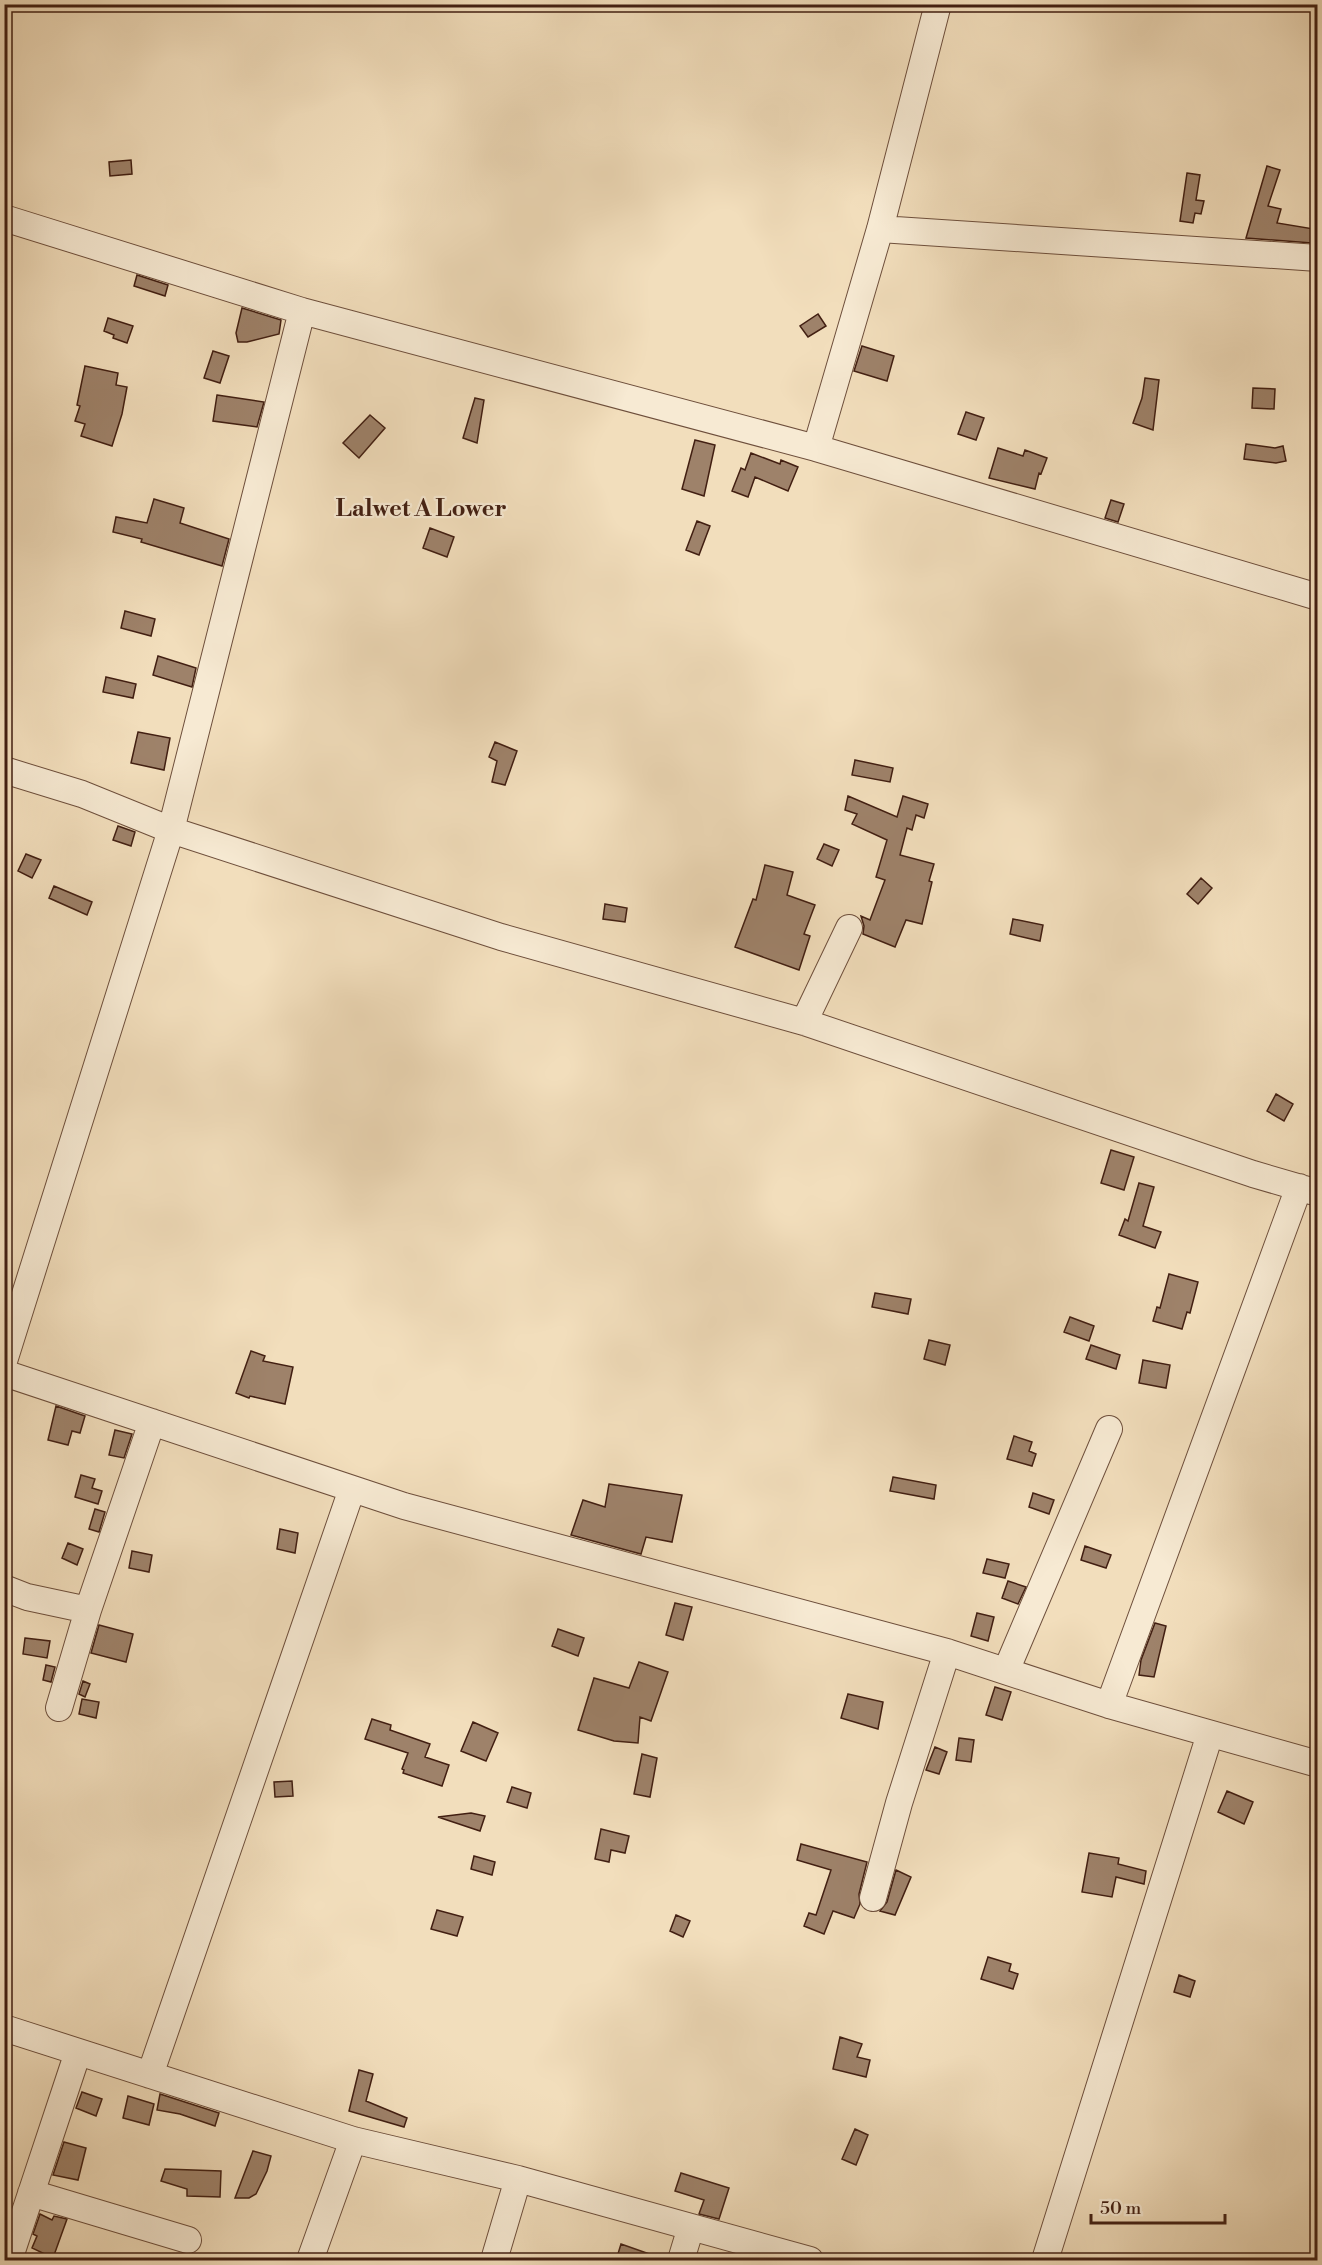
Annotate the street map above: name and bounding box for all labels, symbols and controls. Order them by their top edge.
district label: Lalwet A Lower [335,494,507,524]
scale bar [1091,2187,1224,2225]
text: 50 m [1100,2197,1142,2220]

